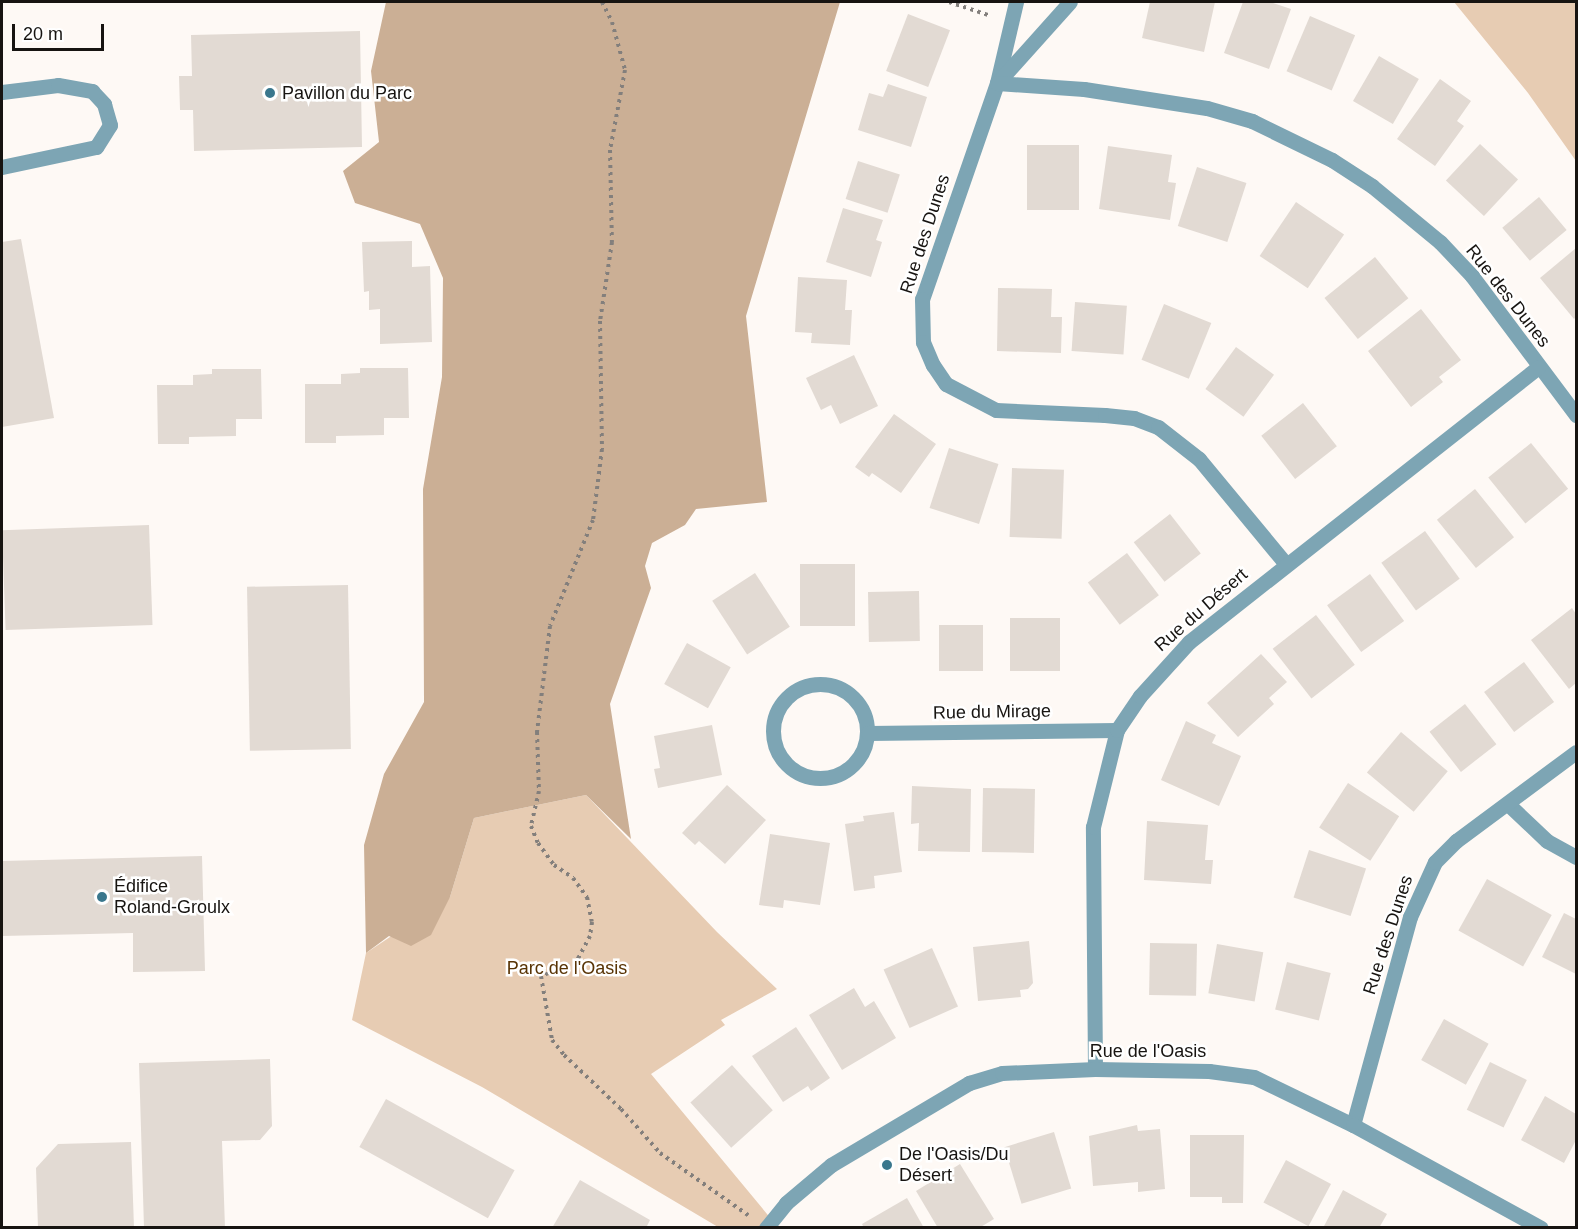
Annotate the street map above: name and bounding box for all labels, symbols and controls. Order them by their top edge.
scale bar [15,12,106,50]
text: 20 m [23,24,63,44]
place label: Pavillon du Parc [282,82,412,104]
marker: Pavillon du Parc [263,86,277,100]
street label: Rue des Dunes [896,172,954,296]
street label: Rue des Dunes [1461,240,1555,352]
street label: Rue du Désert [1150,564,1252,656]
street label: Rue du Mirage [933,700,1051,724]
street label: Rue des Dunes [1359,873,1417,997]
place label: Édifice Roland-Groulx [114,876,230,918]
marker: Édifice Roland-Groulx [95,890,109,904]
park label: Parc de l'Oasis [507,957,627,979]
street label: Rue de l'Oasis [1090,1040,1206,1062]
place label: De l'Oasis/Du Désert [899,1144,1008,1186]
marker: De l'Oasis/Du Désert [880,1158,894,1172]

